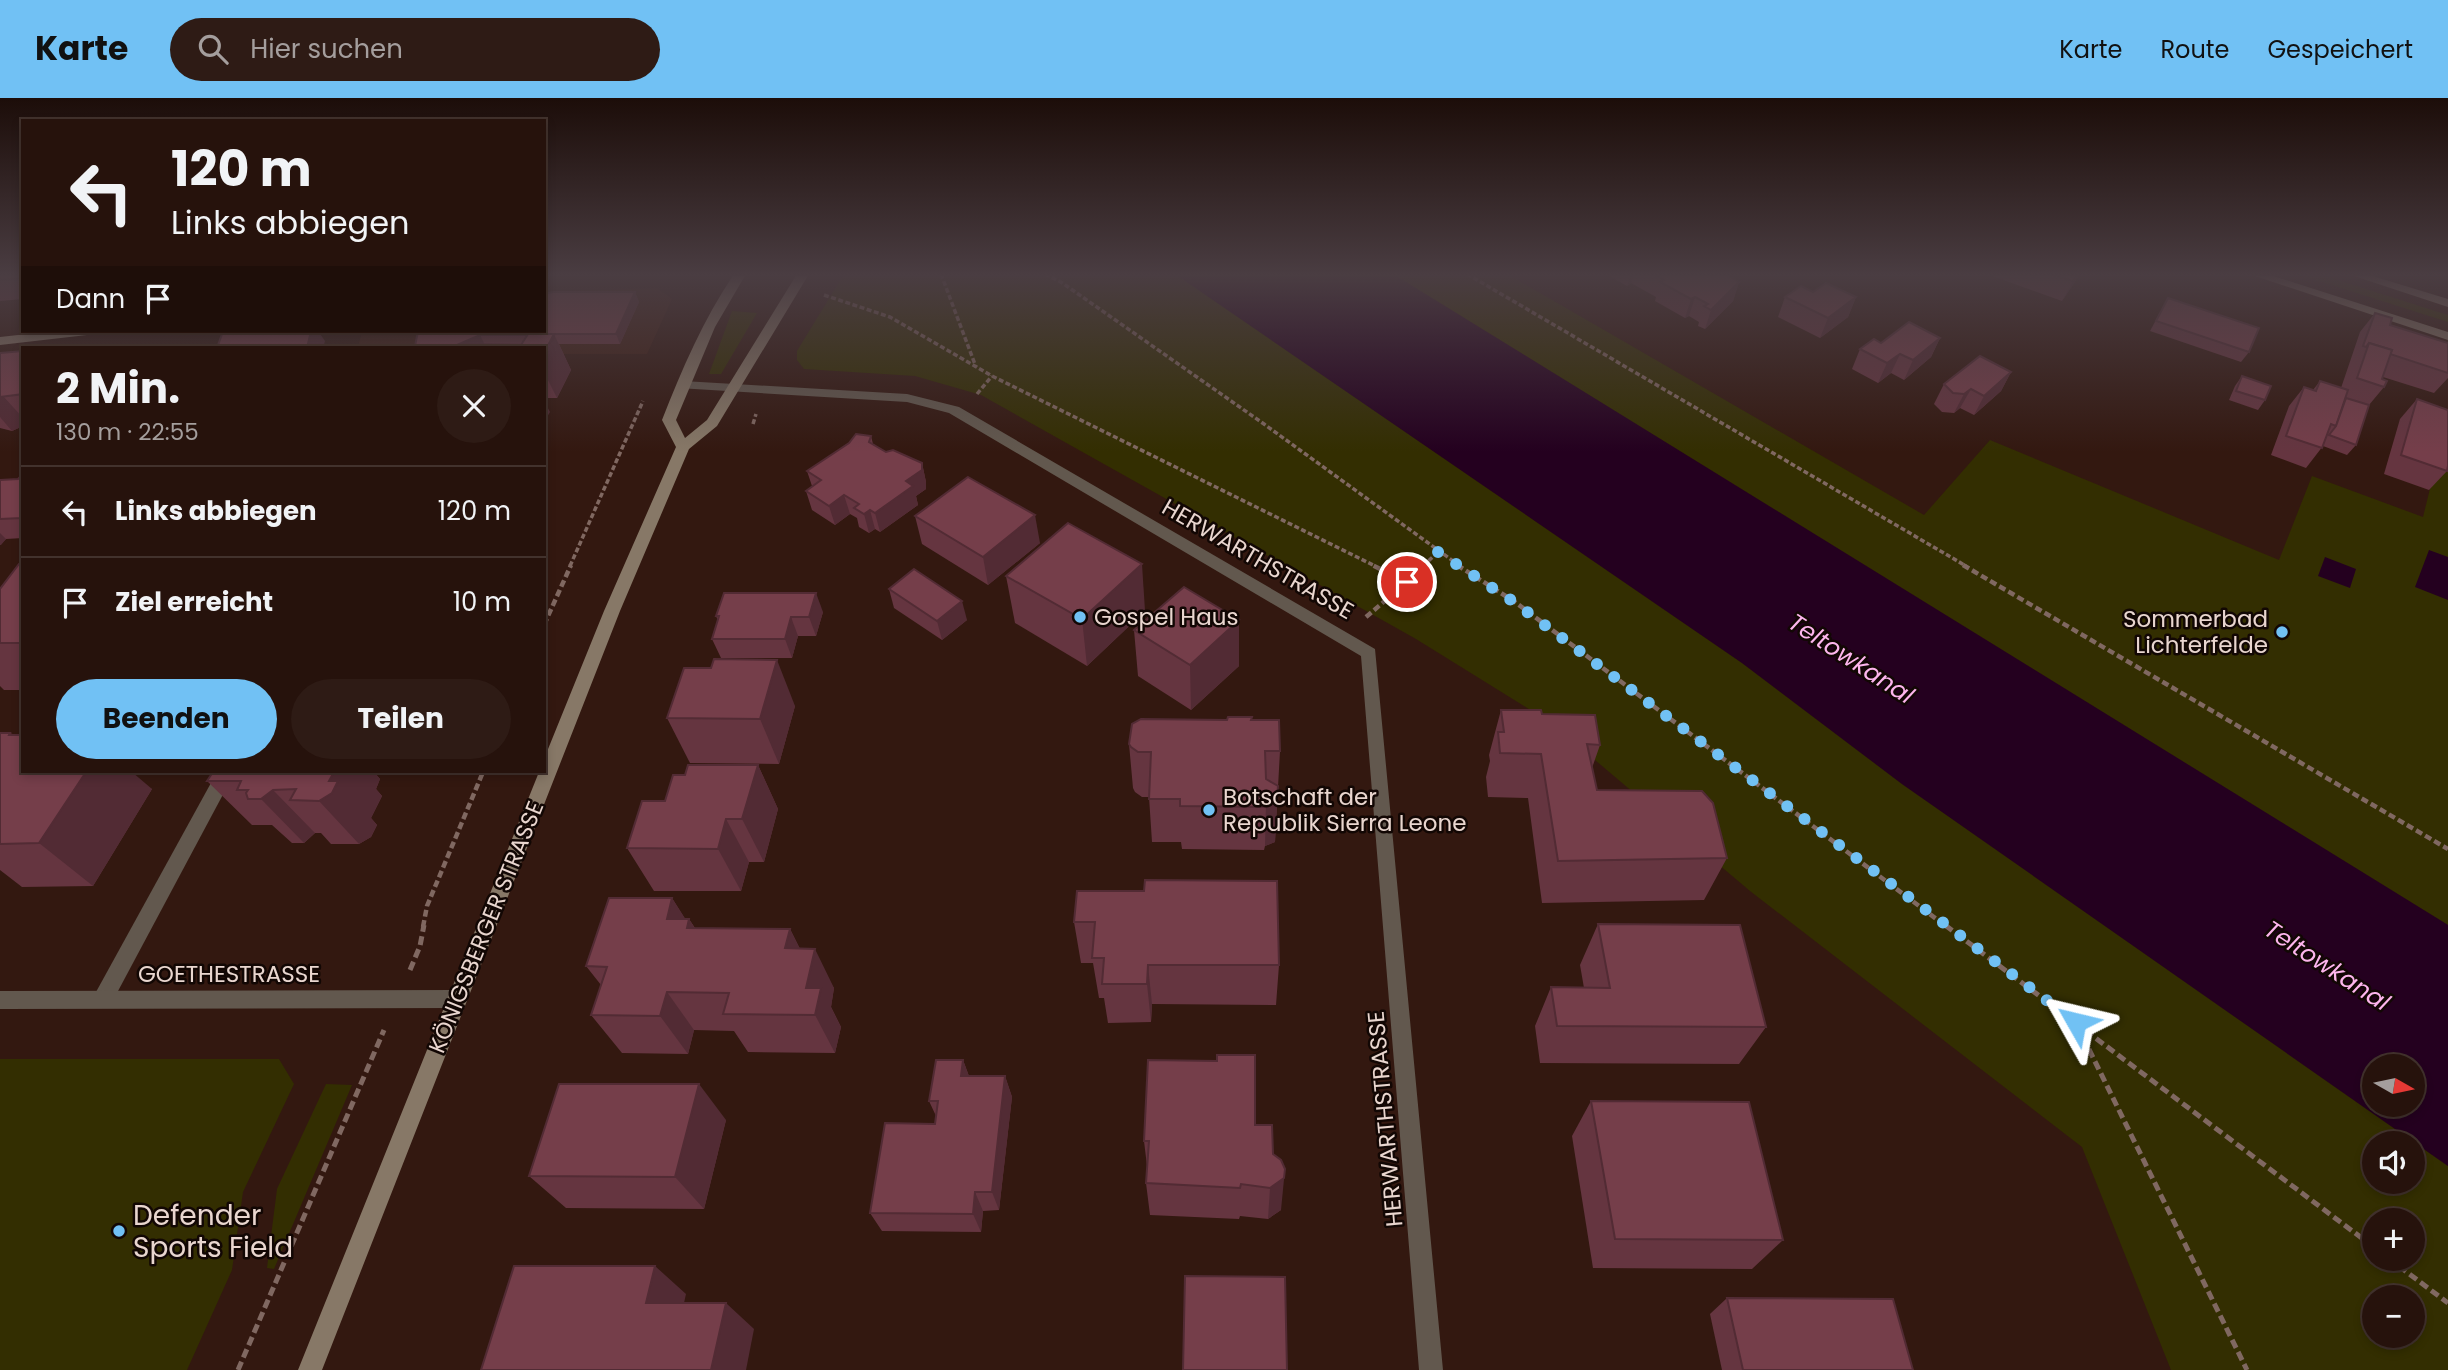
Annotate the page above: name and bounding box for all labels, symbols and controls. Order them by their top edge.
search box [170,18,660,81]
text: Karte [35,25,128,72]
icon: search [194,30,232,68]
text: Hier suchen [250,31,403,67]
text: Karte [2059,33,2122,66]
text: Route [2160,33,2229,66]
text: Gespeichert [2267,33,2413,66]
text: 120 m [171,135,312,203]
icon: left [56,147,147,238]
text: Links abbiegen [171,200,409,245]
icon: arrive [139,280,177,318]
text: Dann [56,281,125,317]
text: 2 Min. [56,359,180,418]
button: close [437,369,511,443]
text: 130 m · 22:55 [56,416,199,448]
street label: HERWARTHSTRASSE [1156,491,1360,627]
icon: left [56,493,94,531]
text: Links abbiegen [115,493,317,529]
text: 120 m [438,493,511,529]
pin [1377,552,1437,612]
icon: arrive [1388,563,1426,601]
icon: arrive [56,584,94,622]
text: Ziel erreicht [115,584,273,620]
text: 10 m [453,584,511,620]
place label: Gospel Haus [1094,601,1238,633]
place label: Sommerbad Lichterfelde [2123,603,2268,661]
water label: Teltowkanal [1782,606,1921,712]
marker: Gospel Haus [1072,609,1088,625]
marker: Sommerbad Lichterfelde [2274,624,2290,640]
button: Beenden [56,679,277,759]
button: Teilen [291,679,511,759]
place label: Botschaft der Republik Sierra Leone [1223,781,1467,839]
street label: KÖNIGSBERGER STRASSE [421,796,551,1058]
marker: Botschaft der Republik Sierra Leone [1201,802,1217,818]
water label: Teltowkanal [2258,913,2397,1019]
street label: GOETHESTRASSE [138,958,320,990]
position arrow [2039,985,2113,1059]
street label: HERWARTHSTRASSE [1360,1010,1410,1228]
north arrow [2362,1054,2426,1116]
map controls [2362,1054,2425,1348]
button: sound [2362,1131,2425,1194]
place label: Defender Sports Field [133,1196,293,1267]
button: + [2362,1208,2425,1271]
marker: Defender Sports Field [111,1223,127,1239]
button: − [2362,1285,2425,1348]

